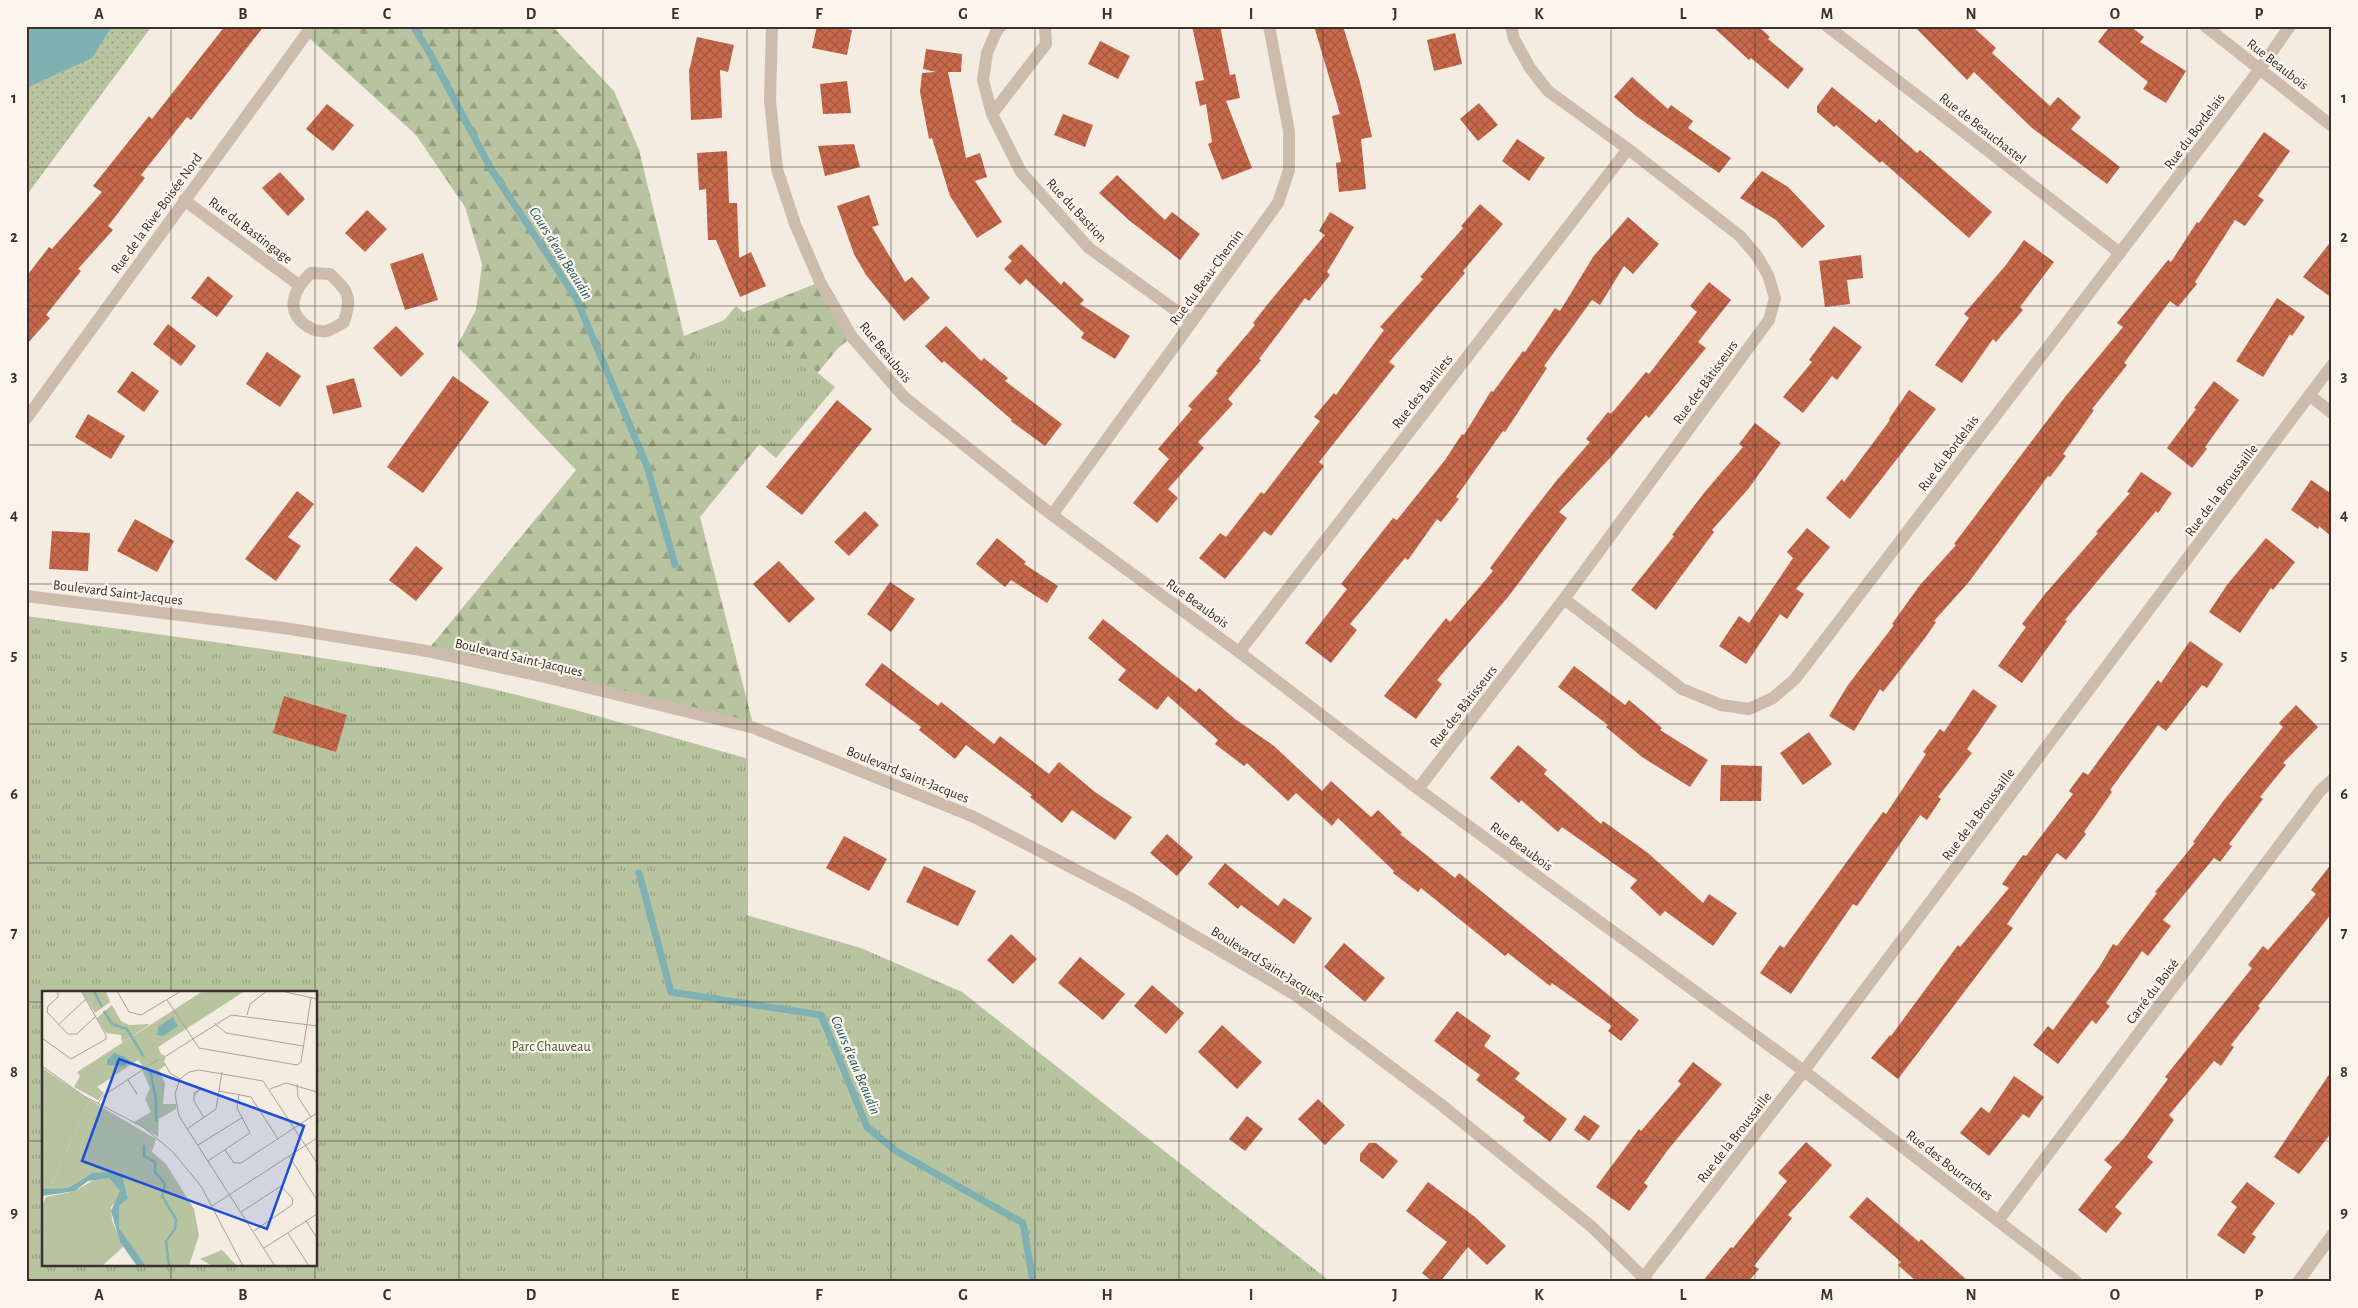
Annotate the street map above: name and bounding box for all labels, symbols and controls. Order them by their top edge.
text: A [94,6,104,22]
text: B [238,6,248,22]
text: C [383,6,392,22]
text: D [526,6,537,22]
text: E [671,6,679,22]
text: F [815,6,823,22]
text: G [958,6,968,22]
text: H [1101,6,1113,22]
text: I [1249,6,1253,22]
text: J [1392,6,1398,22]
text: K [1534,6,1544,22]
text: L [1680,6,1687,22]
text: M [1821,6,1833,22]
text: N [1965,6,1977,22]
text: O [2110,6,2120,22]
text: P [2255,6,2264,22]
street label: Rue Beaubois [2244,37,2311,93]
text: 1 [11,90,17,106]
text: 1 [2341,90,2347,106]
street label: Rue de Beauchastel [1937,91,2028,167]
street label: Rue du Bordelais [2162,91,2228,172]
street label: Rue de la Rive-Boisée Nord [109,151,205,276]
street label: Rue du Bastion [1044,176,1109,245]
street label: Rue du Bastingage [206,195,295,267]
water label: Cours d'eau Beaudin [526,204,595,302]
street label: Rue du Beau-Chemin [1167,227,1246,328]
text: 2 [10,229,18,245]
text: 2 [2340,229,2348,245]
street label: Rue Beaubois [857,320,914,386]
street label: Rue des Bâtisseurs [1671,338,1741,427]
street label: Rue des Barillets [1390,352,1456,431]
text: 3 [11,368,18,384]
text: 3 [2341,368,2348,384]
street label: Rue du Bordelais [1916,413,1982,494]
street label: Rue de la Broussaille [2183,442,2261,539]
text: 4 [10,507,18,523]
text: 4 [2340,507,2348,523]
street label: Rue Beaubois [1164,577,1231,631]
street label: Boulevard Saint-Jacques [52,578,184,608]
street label: Boulevard Saint-Jacques [453,636,584,680]
text: 5 [11,647,18,663]
text: 5 [2341,647,2348,663]
street label: Rue des Bâtisseurs [1428,663,1500,750]
street label: Boulevard Saint-Jacques [844,744,971,806]
street label: Rue de la Broussaille [1940,766,2018,863]
text: 6 [10,786,18,802]
text: 6 [2340,786,2348,802]
street label: Rue Beaubois [1488,820,1555,874]
street label: Boulevard Saint-Jacques [1208,924,1327,1005]
text: 7 [11,925,18,941]
text: 7 [2341,925,2348,941]
street label: Carré du Boisé [2124,956,2182,1027]
inset map [42,991,318,1266]
water label: Cours d'eau Beaudin [828,1013,883,1117]
park label: Parc Chauveau [511,1040,591,1054]
text: 8 [10,1064,18,1080]
text: 8 [2340,1064,2348,1080]
street label: Rue de la Broussaille [1695,1090,1775,1186]
street label: Rue des Bourraches [1904,1128,1995,1204]
text: 9 [10,1204,18,1220]
text: 9 [2340,1204,2348,1220]
text: A [94,1287,104,1303]
text: B [238,1287,248,1303]
text: C [383,1287,392,1303]
text: D [526,1287,537,1303]
text: E [671,1287,679,1303]
text: F [815,1287,823,1303]
text: G [958,1287,968,1303]
text: H [1101,1287,1113,1303]
text: I [1249,1287,1253,1303]
text: J [1392,1287,1398,1303]
text: K [1534,1287,1544,1303]
text: L [1680,1287,1687,1303]
text: M [1821,1287,1833,1303]
text: N [1965,1287,1977,1303]
text: O [2110,1287,2120,1303]
text: P [2255,1287,2264,1303]

